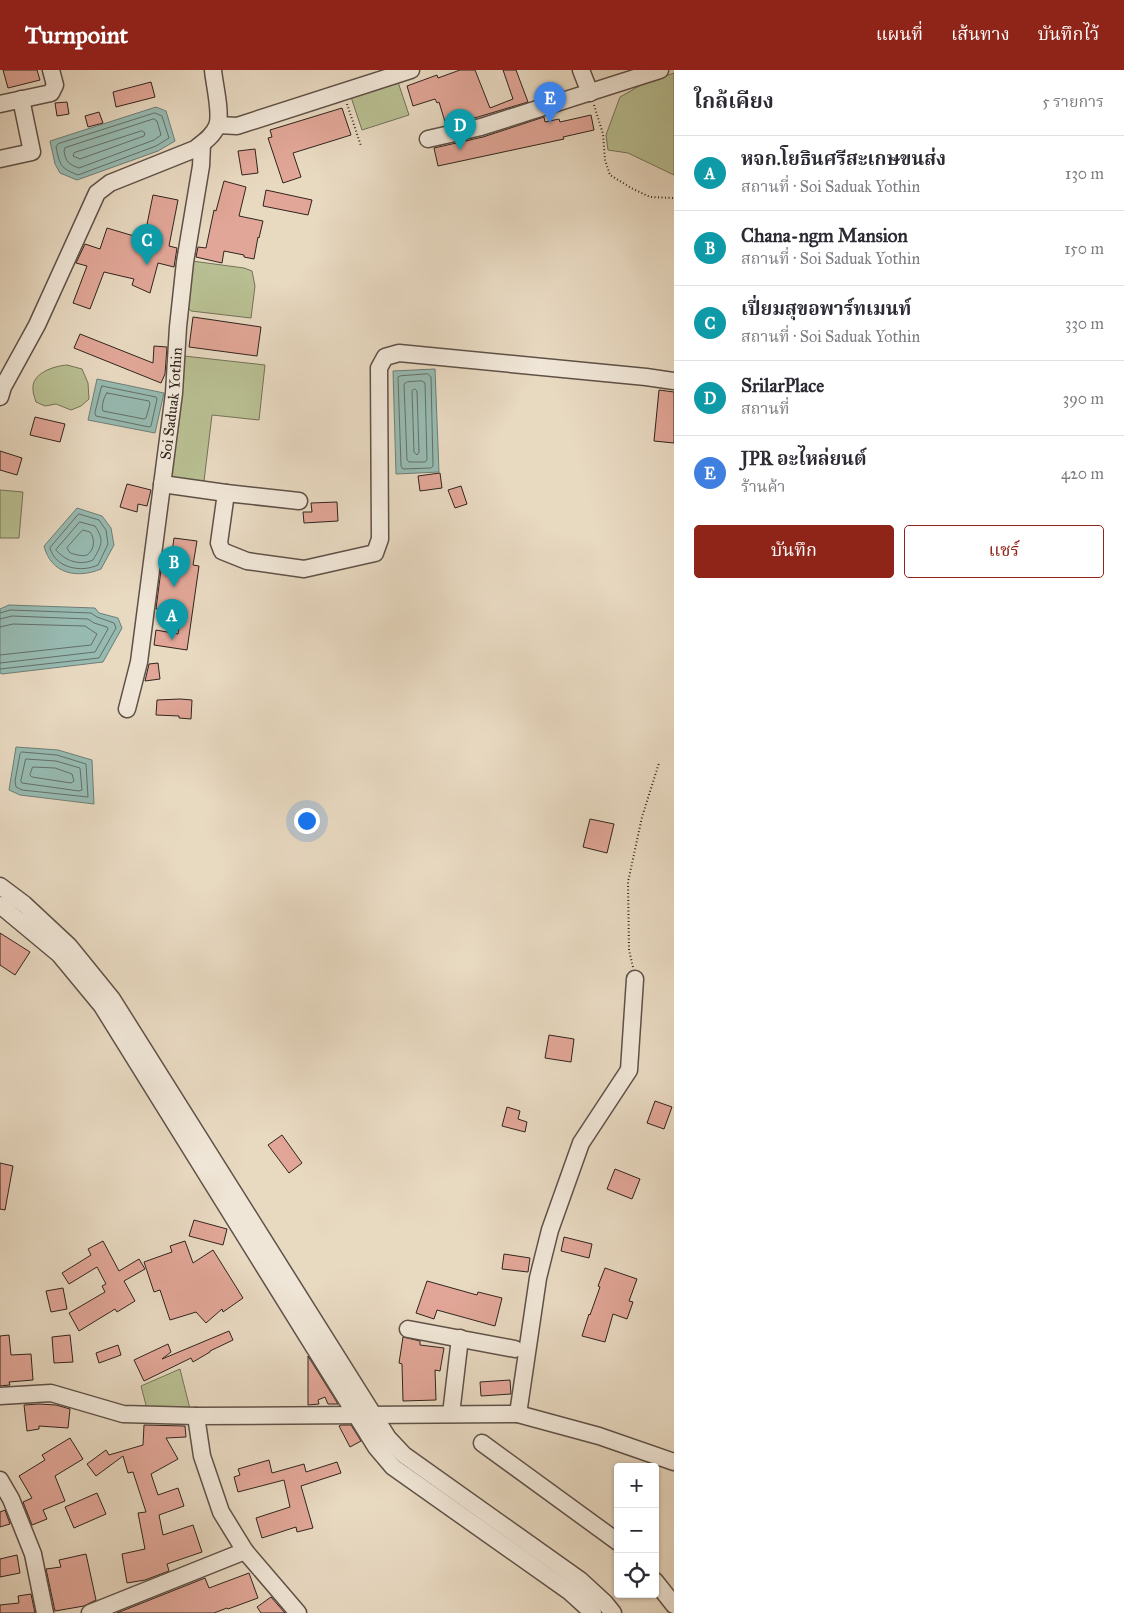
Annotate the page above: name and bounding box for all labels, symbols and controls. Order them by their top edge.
text: Turnpoint [25,20,128,50]
text: แผนที่ [876,23,923,45]
text: เส้นทาง [951,23,1010,45]
text: บันทึกไว้ [1038,23,1099,45]
pin: E [534,82,566,123]
text: ใกล้เคียง [694,88,774,114]
text: 5 รายการ [1042,92,1104,111]
pin: D [444,109,476,150]
text: หจก.โยธินศรีสะเกษขนส่ง [741,147,946,170]
text: A [705,164,715,183]
text: 130 m [1065,164,1104,183]
text: สถานที่ · Soi Saduak Yothin [741,177,920,196]
pin: C [131,224,163,265]
text: Chana-ngm Mansion [741,224,908,247]
text: B [705,239,715,258]
text: 150 m [1064,239,1104,258]
text: สถานที่ · Soi Saduak Yothin [741,249,920,268]
text: เปี่ยมสุขอพาร์ทเมนท์ [741,297,911,320]
text: C [705,314,715,333]
text: 330 m [1065,314,1104,333]
text: สถานที่ · Soi Saduak Yothin [741,327,920,346]
street label: Soi Saduak Yothin [156,347,186,461]
text: SrilarPlace [741,374,824,397]
text: D [704,389,716,408]
text: 390 m [1063,389,1104,408]
text: สถานที่ [741,399,789,418]
text: JPR อะไหล่ยนต์ [741,447,867,470]
text: E [704,464,716,483]
text: 420 m [1061,464,1104,483]
text: ร้านค้า [741,477,785,496]
button: บันทึก [694,525,894,578]
button: แชร์ [904,525,1104,578]
pin: B [158,546,190,587]
pin: A [156,599,188,640]
your location [294,808,320,834]
map controls [614,1463,659,1598]
button: + [614,1463,659,1508]
button: − [614,1508,659,1553]
button: locate [614,1553,659,1598]

